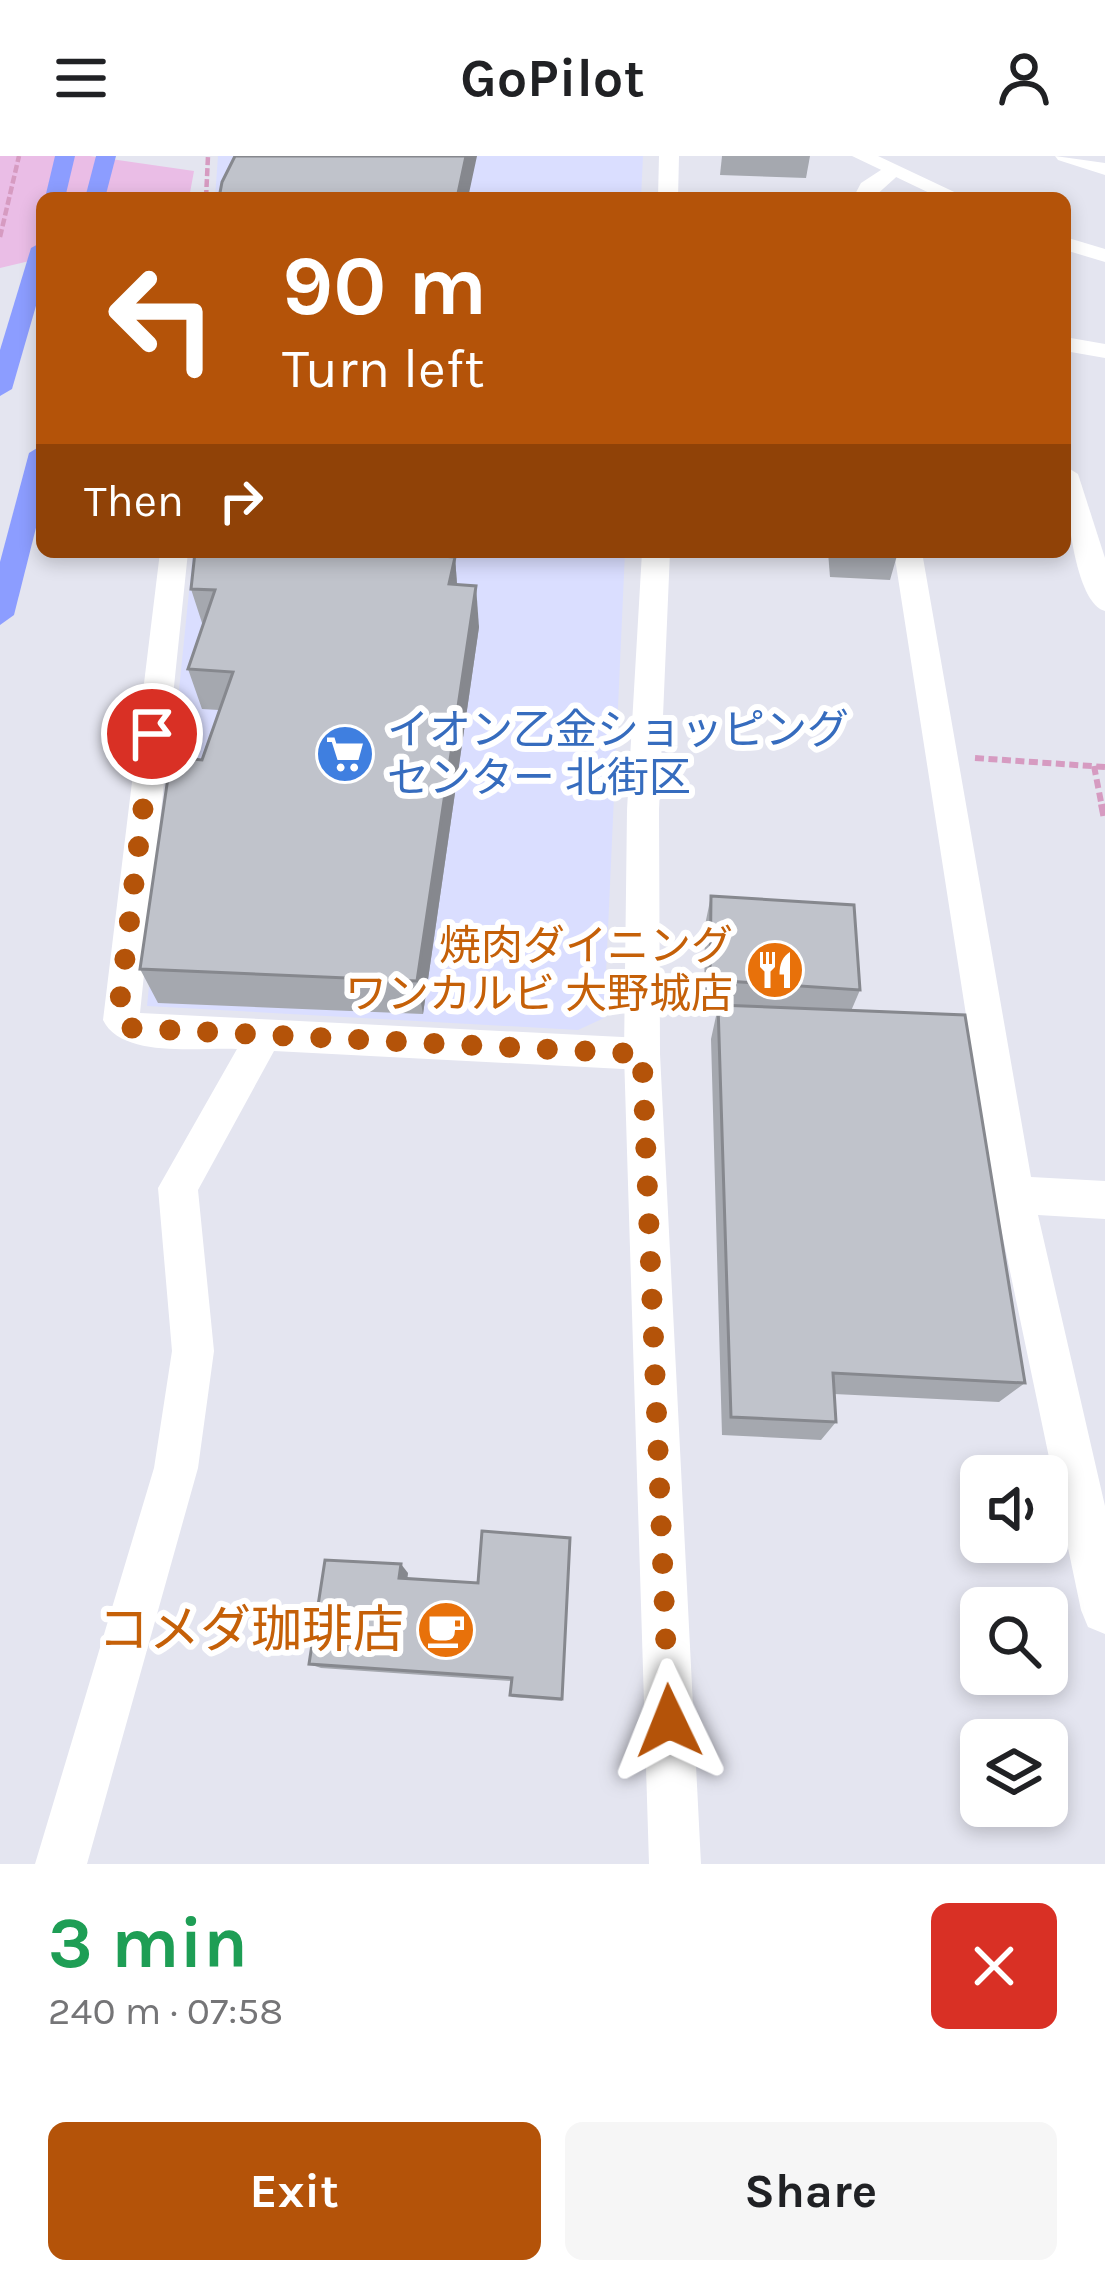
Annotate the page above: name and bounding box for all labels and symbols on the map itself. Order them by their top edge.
pin [101,683,203,785]
place label: イオン乙金ショッピング センター 北街区 [387,705,849,803]
supermarket icon: イオン乙金ショッピング センター 北街区 [314,723,376,785]
place label: 焼肉ダイニング ワンカルビ 大野城店 [345,921,733,1019]
restaurant icon: 焼肉ダイニング ワンカルビ 大野城店 [744,939,806,1001]
cafe icon: コメダ珈琲店 [415,1599,477,1661]
place label: コメダ珈琲店 [98,1600,404,1660]
position arrow [606,1658,732,1784]

